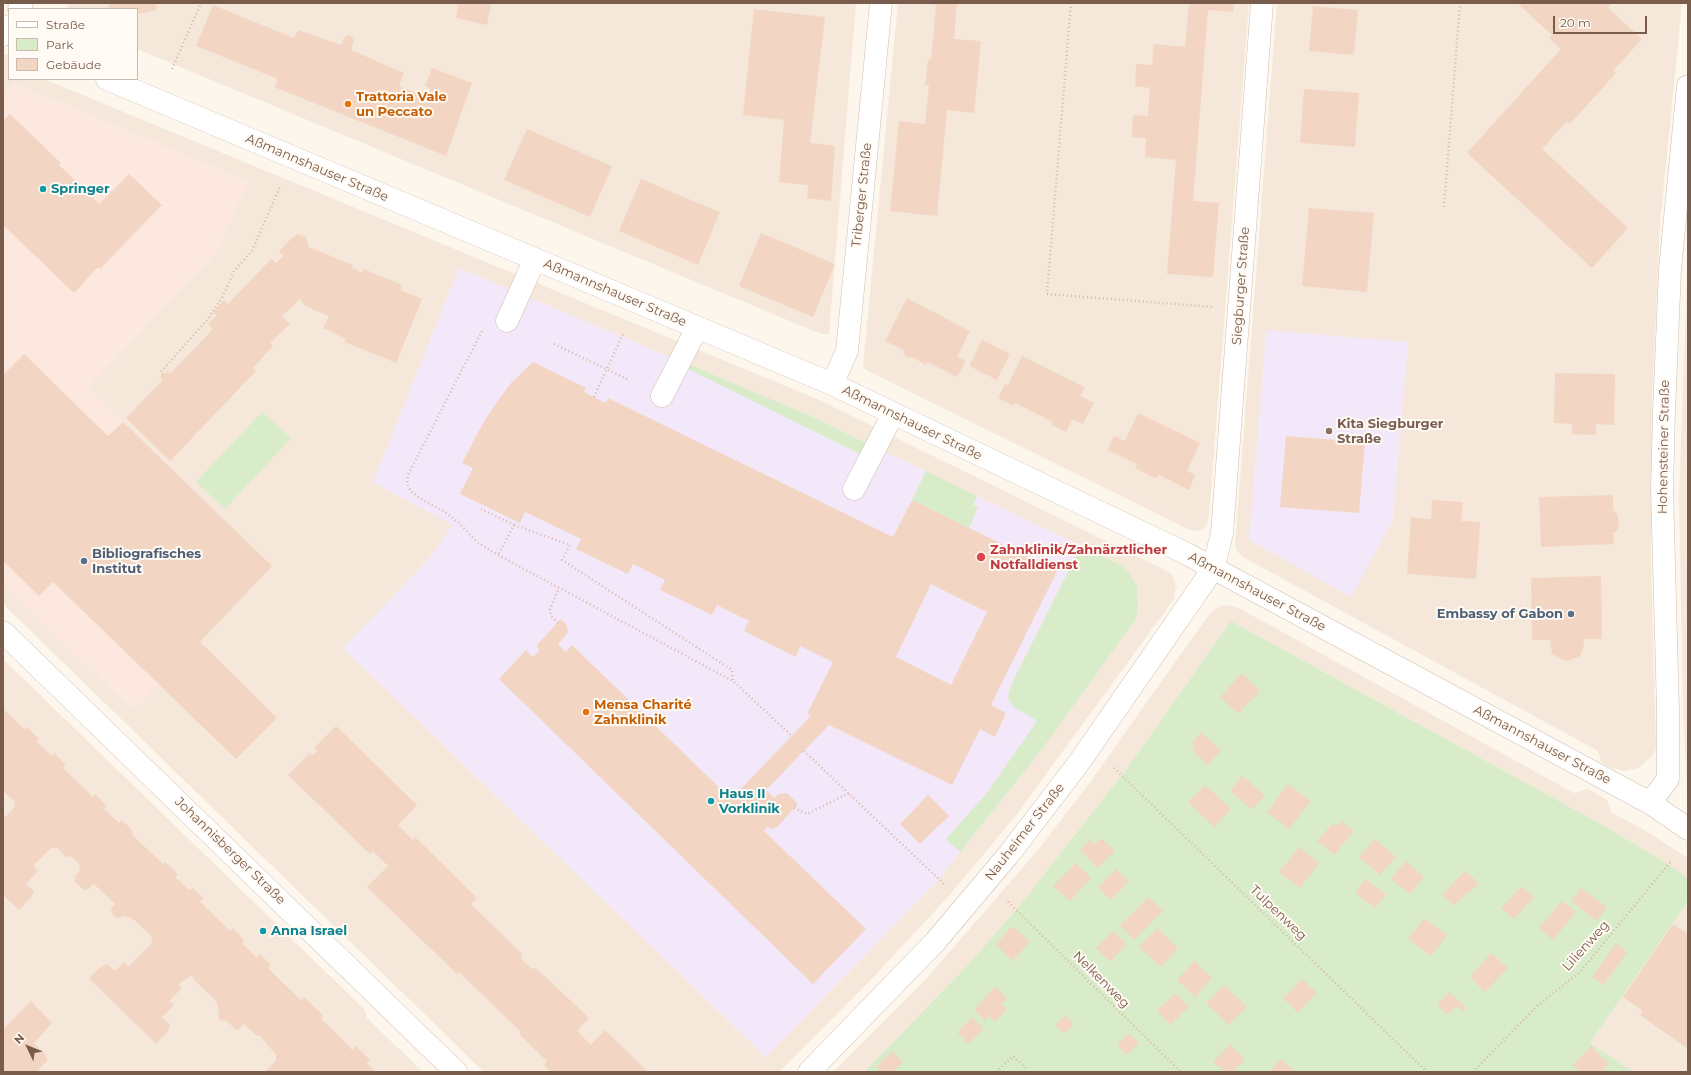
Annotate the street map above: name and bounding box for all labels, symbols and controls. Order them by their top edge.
legend [8,8,138,80]
scale bar [1555,8,1649,34]
text: 20 m [1560,15,1591,30]
text: Straße [46,17,85,32]
text: Park [46,37,73,52]
text: Gebäude [46,57,101,72]
place label: Trattoria Vale un Peccato [356,89,447,120]
marker: Trattoria Vale un Peccato [343,99,353,109]
street label: Aßmannshauser Straße [243,131,391,205]
street label: Triberger Straße [849,142,875,248]
place label: Springer [51,181,110,197]
marker: Springer [38,184,48,194]
street label: Siegburger Straße [1229,226,1253,346]
street label: Aßmannshauser Straße [541,256,689,330]
street label: Hohensteiner Straße [1655,380,1673,514]
street label: Aßmannshauser Straße [840,382,984,464]
place label: Kita Siegburger Straße [1337,416,1443,447]
marker: Kita Siegburger Straße [1324,426,1334,436]
place label: Zahnklinik/Zahnärztlicher Notfalldienst [990,542,1167,573]
place label: Bibliografisches Institut [92,546,201,577]
street label: Aßmannshauser Straße [1186,549,1328,635]
marker: Zahnklinik/Zahnärztlicher Notfalldienst [975,551,987,563]
marker: Bibliografisches Institut [79,556,89,566]
place label: Embassy of Gabon [1437,606,1563,622]
marker: Embassy of Gabon [1566,609,1576,619]
place label: Mensa Charité Zahnklinik [594,697,692,728]
street label: Aßmannshauser Straße [1471,702,1613,788]
marker: Mensa Charité Zahnklinik [581,707,591,717]
street label: Nauheimer Straße [982,780,1068,884]
place label: Haus II Vorklinik [719,786,780,817]
street label: Johannisberger Straße [171,794,289,908]
marker: Haus II Vorklinik [706,796,716,806]
street label: Tulpenweg [1246,882,1310,944]
street label: Lilienweg [1559,918,1613,974]
place label: Anna Israel [271,923,347,939]
marker: Anna Israel [258,926,268,936]
street label: Nelkenweg [1069,948,1133,1012]
north arrow [8,1027,48,1067]
text: N [11,1031,27,1047]

